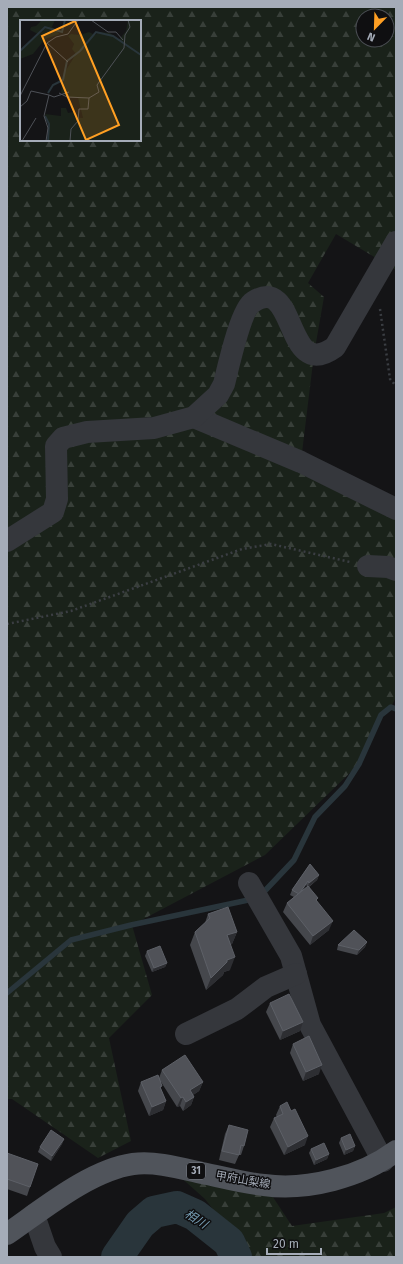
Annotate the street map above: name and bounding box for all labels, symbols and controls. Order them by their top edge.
north arrow [355,8,395,48]
inset map [20,20,141,141]
text: N [365,29,377,44]
road number: 31 [187,1163,205,1179]
street label: 甲府山梨線 [215,1169,271,1191]
water label: 相川 [182,1207,212,1232]
scale bar [267,1230,321,1256]
text: 20 m [273,1237,299,1251]

